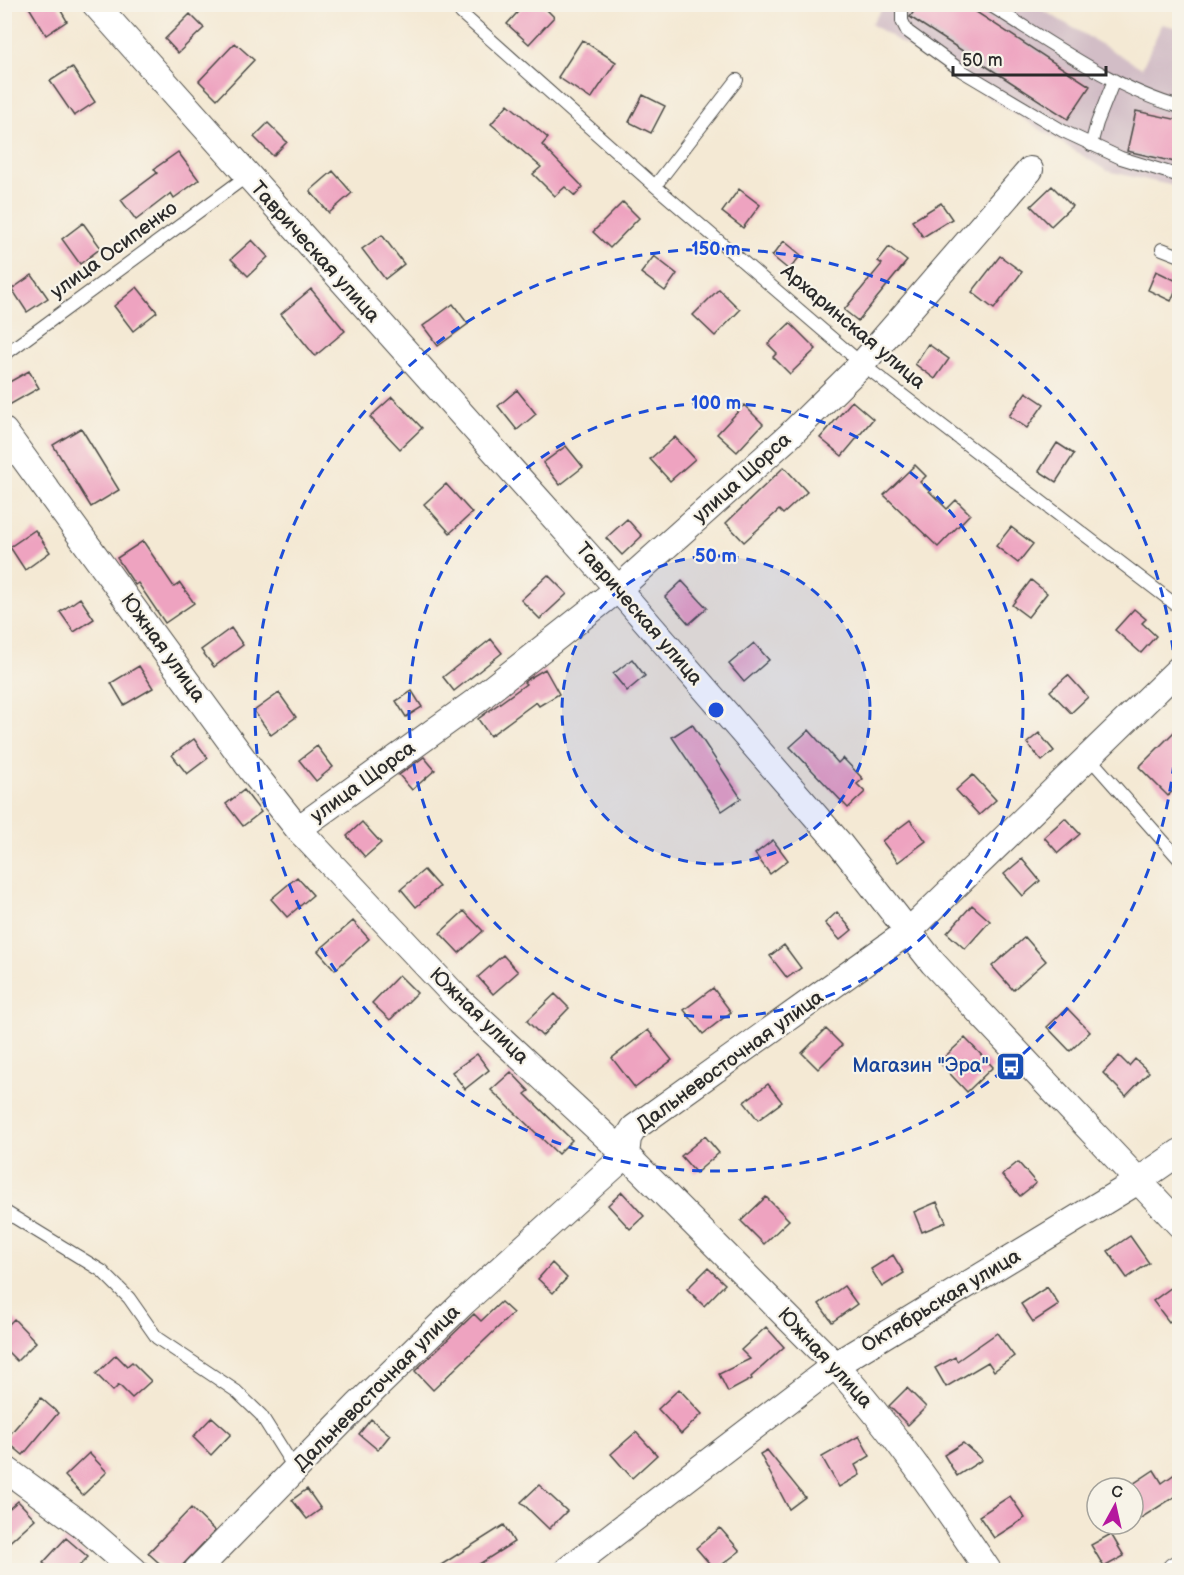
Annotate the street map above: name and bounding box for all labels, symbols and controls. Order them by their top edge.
scale bar [953,39,1106,77]
text: 50 m [962,50,1003,71]
street label: Таврическая улица [245,176,385,328]
street label: улица Осипенко [46,196,182,304]
text: 150 m [691,239,741,260]
street label: Архаринская улица [775,259,930,395]
text: 100 m [691,393,741,414]
street label: улица Щорса [688,428,796,528]
street label: Таврическая улица [570,538,708,691]
text: 50 m [695,546,737,567]
street label: Южная улица [116,589,211,707]
centre of rings [706,700,726,720]
street label: улица Щорса [306,736,420,828]
street label: Южная улица [424,963,534,1069]
street label: Дальневосточная улица [632,985,828,1137]
bus stop icon: Магазин "Эра" [994,1050,1026,1082]
place label: Магазин "Эра" [852,1054,989,1078]
street label: Октябрьская улица [857,1244,1025,1358]
street label: Дальневосточная улица [289,1300,465,1476]
street label: Южная улица [772,1303,878,1413]
north arrow [1085,1476,1145,1536]
text: С [1110,1482,1124,1503]

